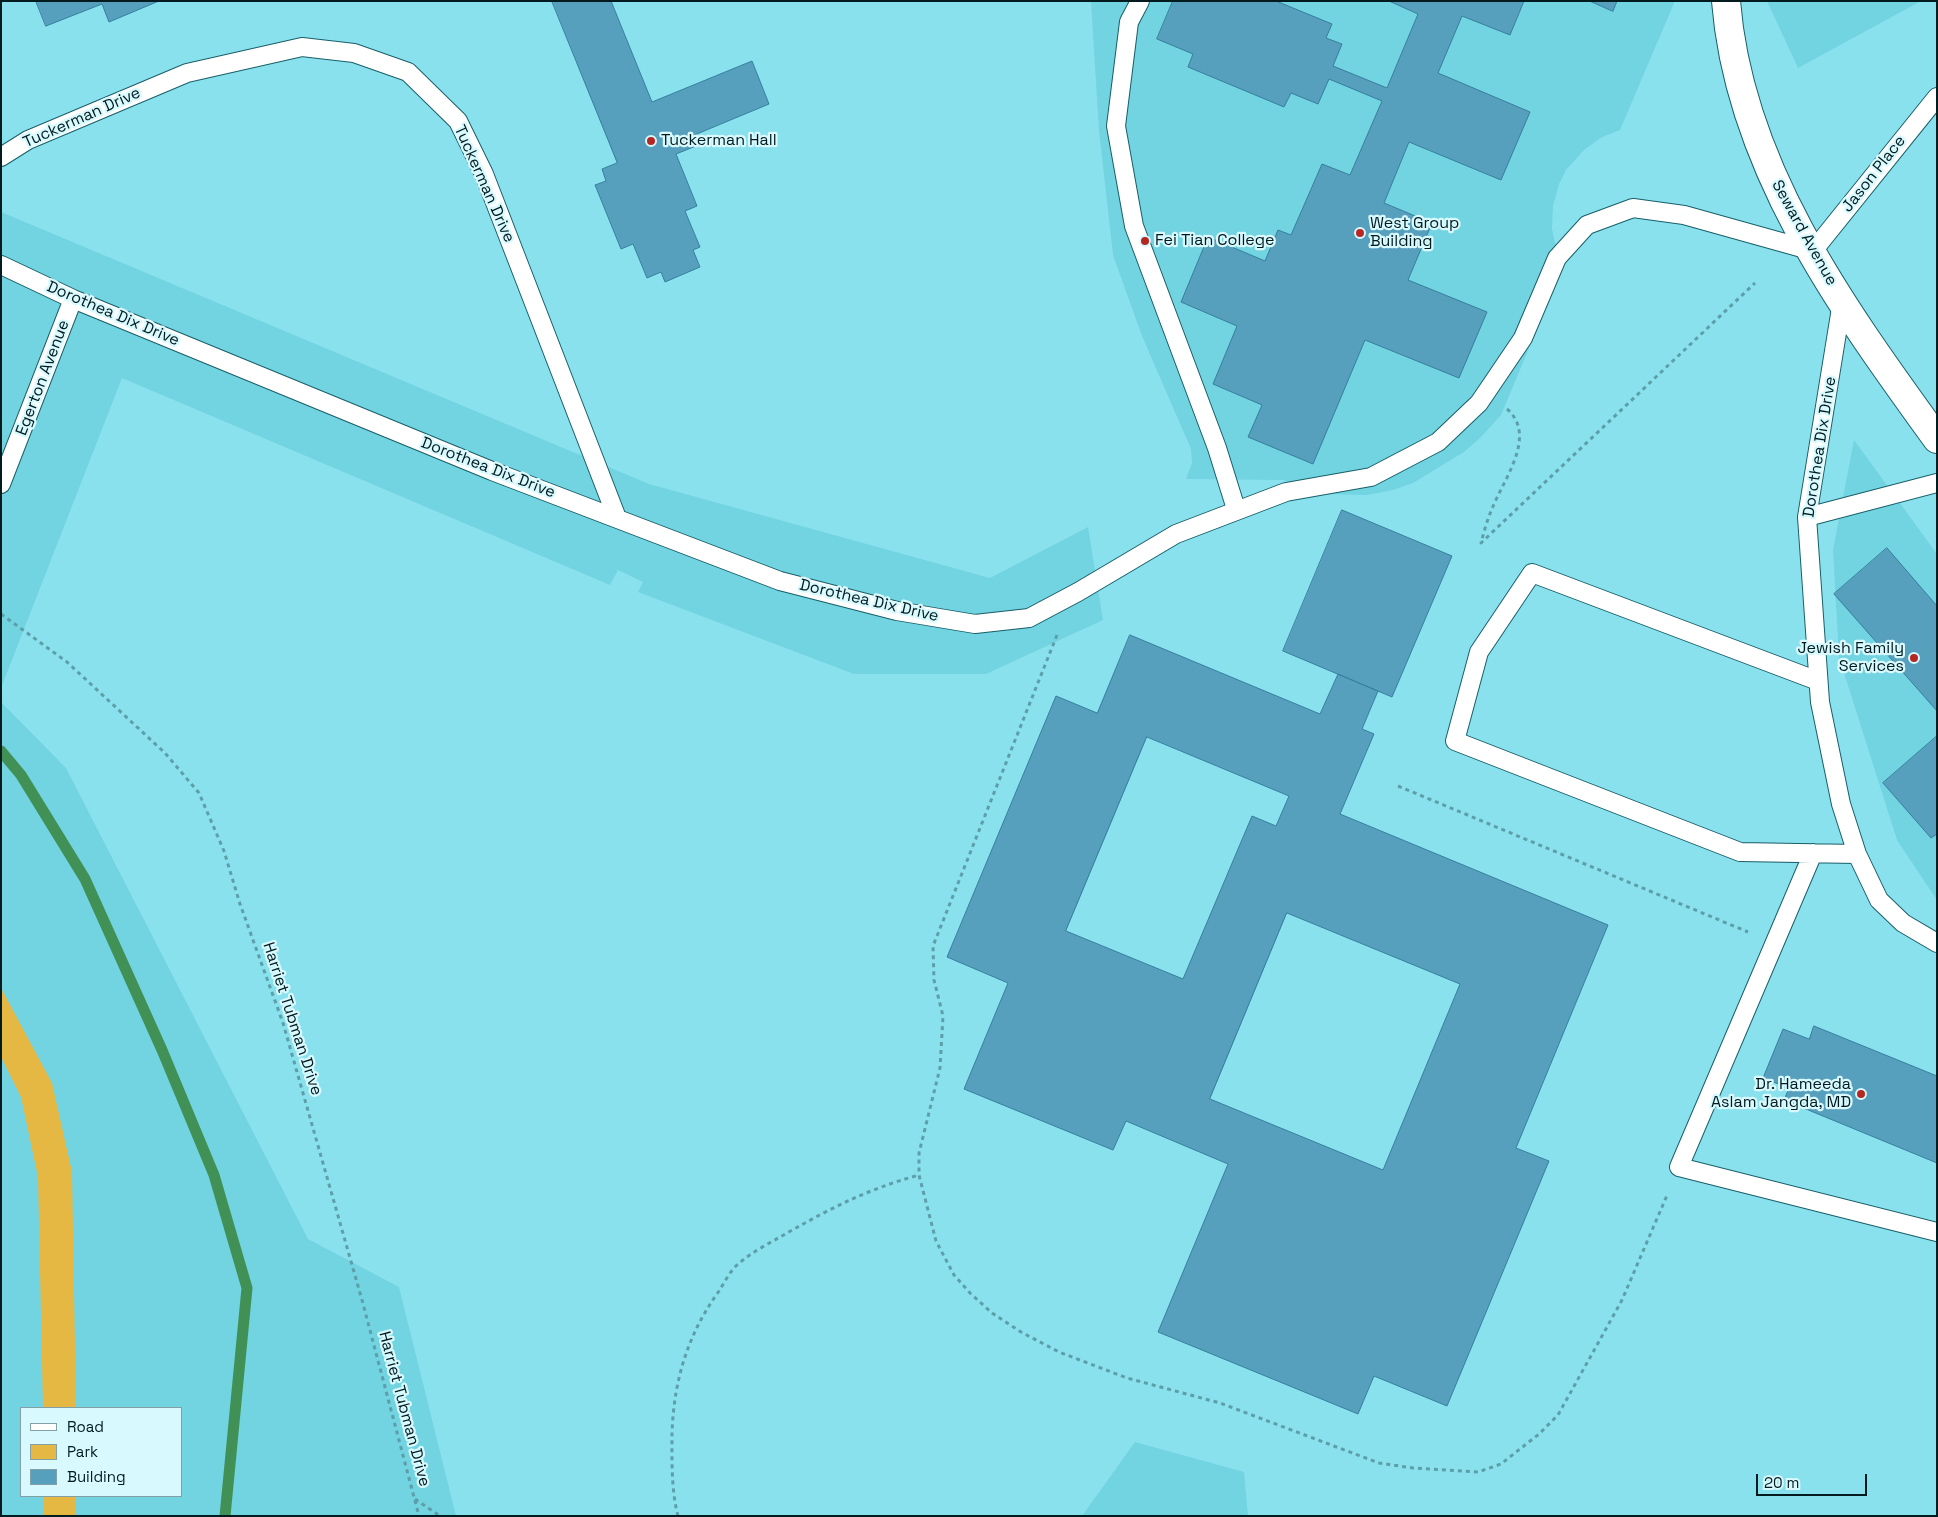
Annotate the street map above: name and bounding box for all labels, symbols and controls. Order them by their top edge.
street label: Tuckerman Drive [20,84,144,152]
street label: Tuckerman Drive [450,122,518,246]
place label: Tuckerman Hall [661,131,777,151]
street label: Jason Place [1838,132,1910,216]
marker: Tuckerman Hall [645,135,657,147]
street label: Seward Avenue [1767,177,1841,289]
place label: West Group Building [1370,214,1459,252]
marker: West Group Building [1354,227,1366,239]
place label: Fei Tian College [1155,231,1275,251]
marker: Fei Tian College [1139,235,1151,247]
street label: Dorothea Dix Drive [44,277,182,351]
street label: Egerton Avenue [12,318,74,438]
street label: Dorothea Dix Drive [1799,375,1841,519]
street label: Dorothea Dix Drive [418,434,558,502]
street label: Dorothea Dix Drive [798,576,940,626]
place label: Jewish Family Services [1797,639,1904,677]
marker: Jewish Family Services [1908,652,1920,664]
street label: Harriet Tubman Drive [258,940,326,1098]
place label: Dr. Hameeda Aslam Jangda, MD [1711,1075,1851,1113]
marker: Dr. Hameeda Aslam Jangda, MD [1855,1088,1867,1100]
street label: Harriet Tubman Drive [374,1329,434,1489]
legend [20,1407,182,1497]
text: Road [67,1417,104,1436]
text: Park [67,1442,98,1461]
scale bar [1758,1464,1869,1496]
text: Building [67,1467,126,1486]
text: 20 m [1764,1473,1799,1492]

